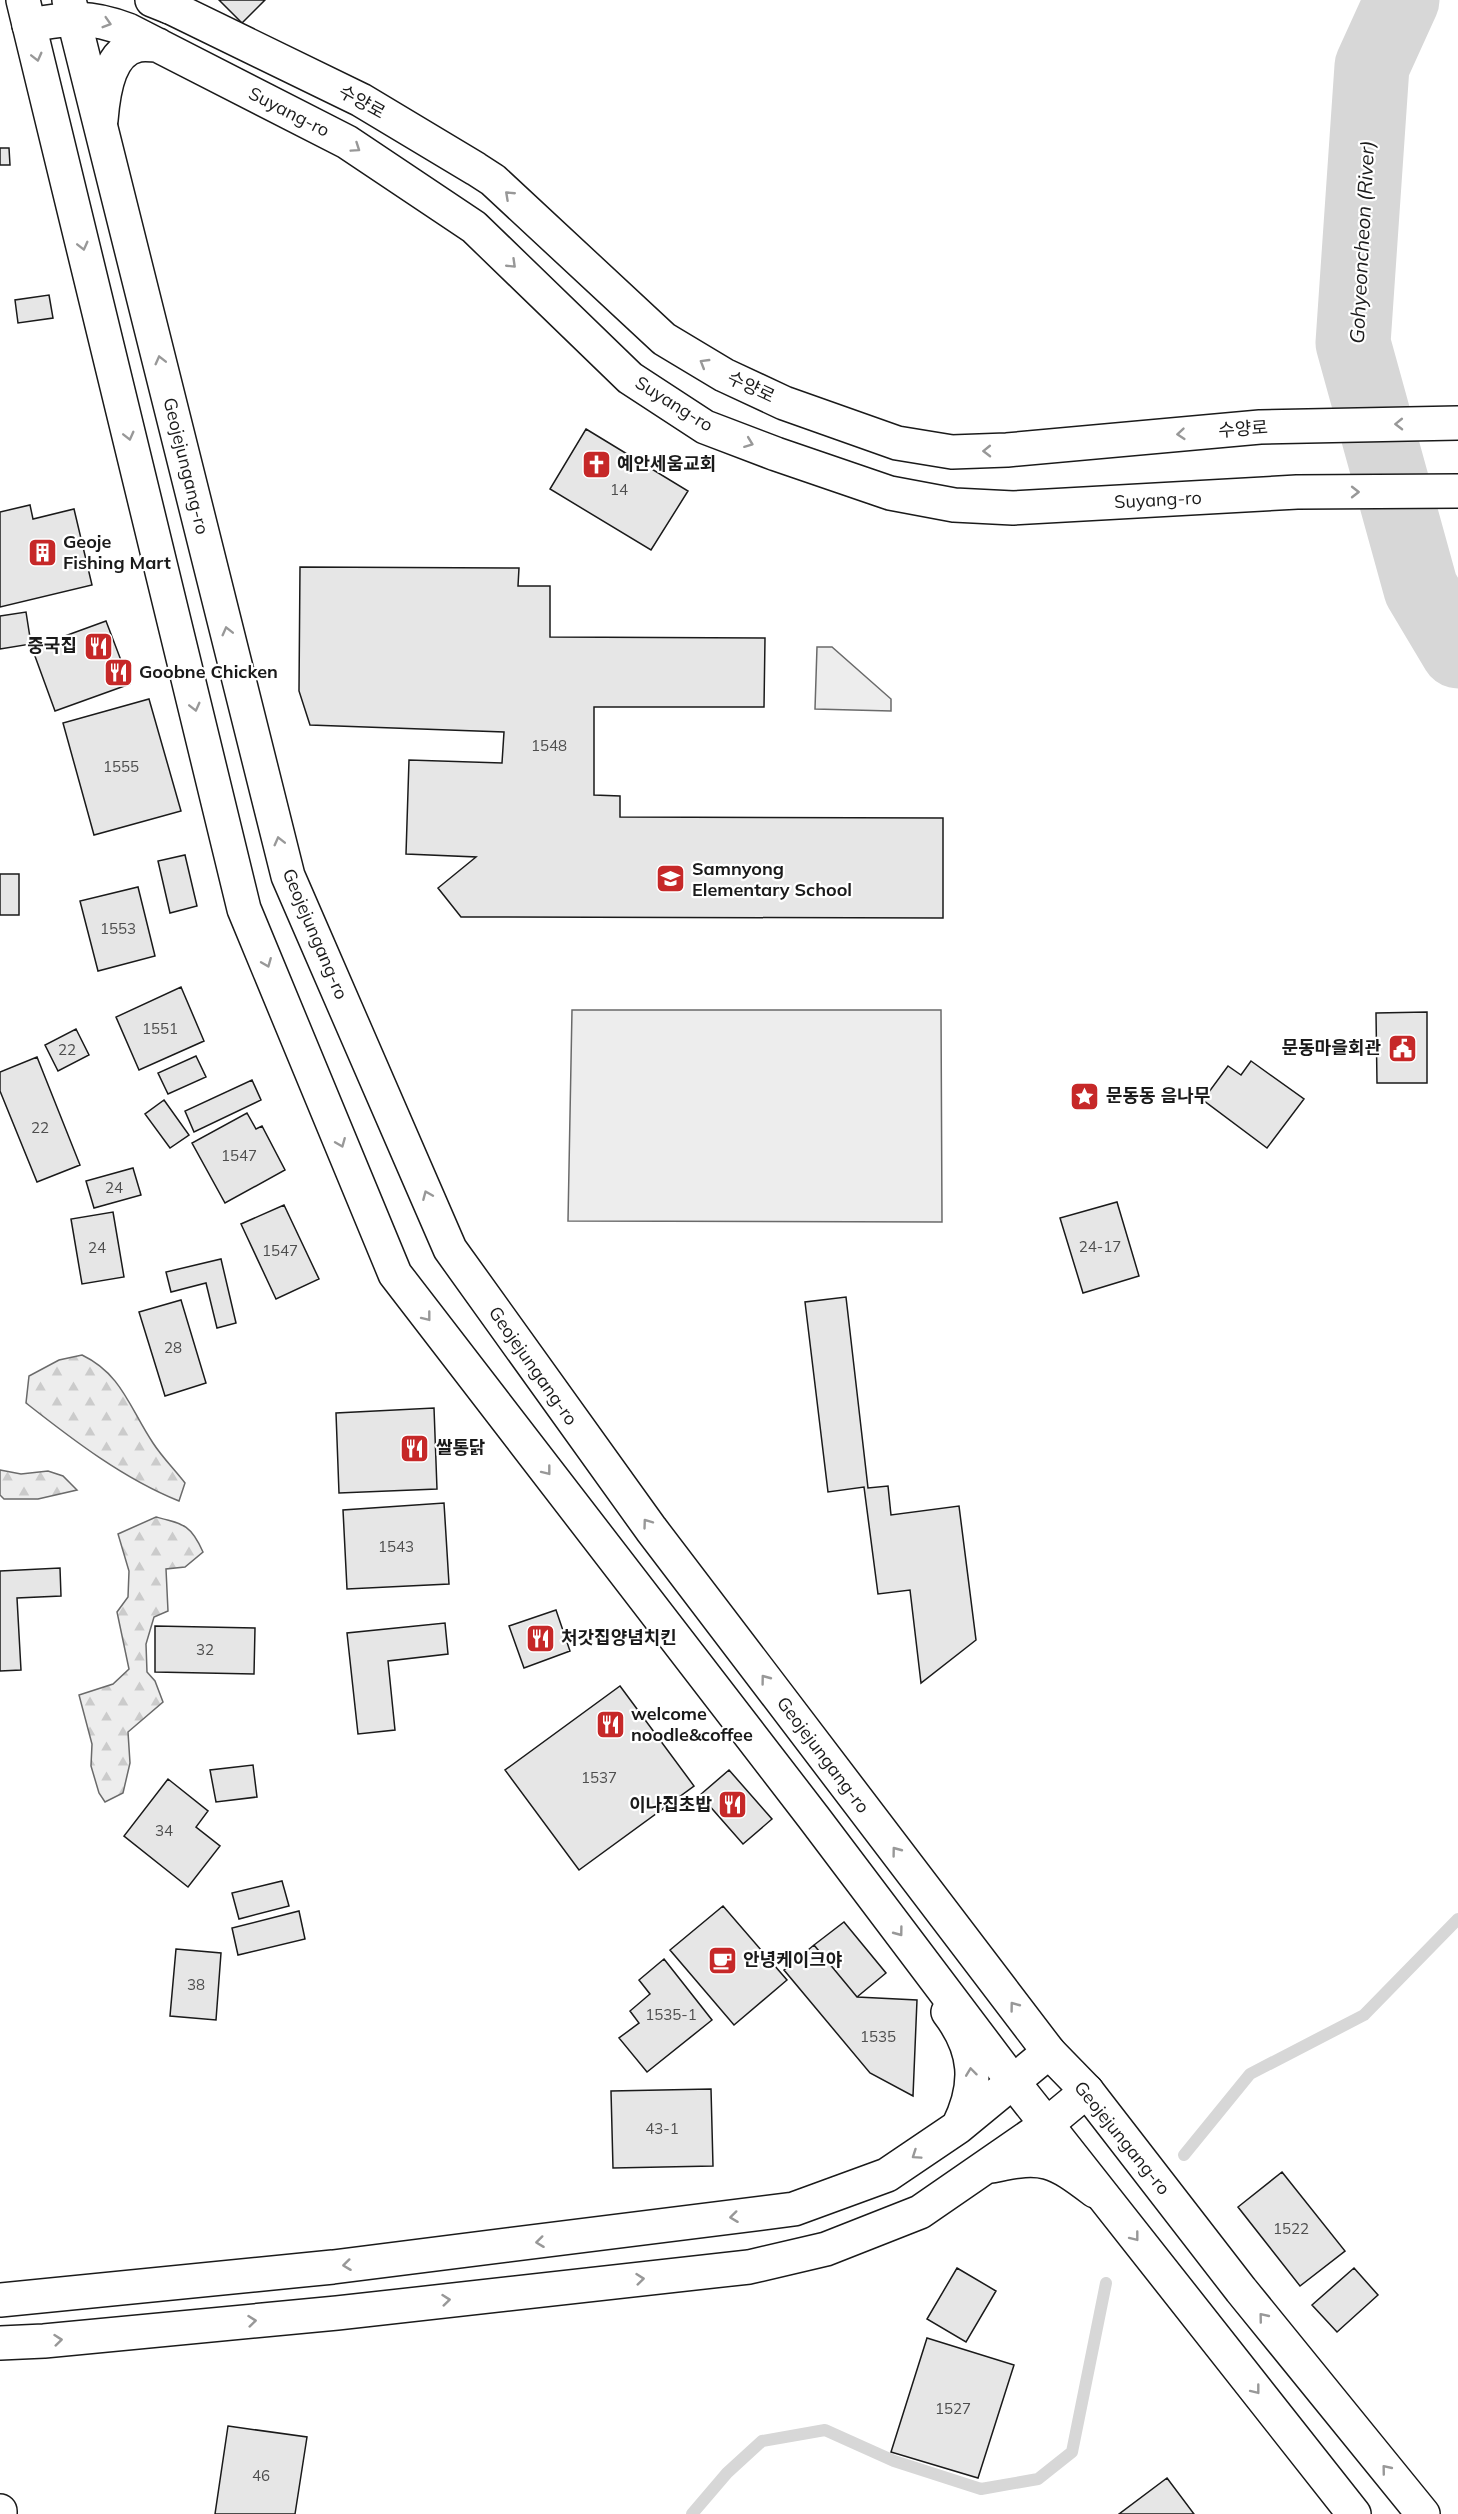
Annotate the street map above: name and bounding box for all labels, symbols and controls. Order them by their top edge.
one-way arrow [101,16,112,28]
one-way arrow [29,52,42,62]
street label: 수양로 [335,79,390,124]
street label: Suyang-ro [245,81,333,142]
water label: Gohyeoncheon (River) [1344,140,1379,344]
one-way arrow [349,141,360,152]
one-way arrow [506,191,516,202]
one-way arrow [75,241,88,251]
one-way arrow [506,257,516,268]
one-way arrow [154,356,167,366]
one-way arrow [700,358,710,370]
street label: 수양로 [724,366,779,407]
street label: Suyang-ro [631,371,718,437]
street label: Geojejungang-ro [158,395,215,537]
street label: 수양로 [1217,415,1269,442]
one-way arrow [1395,418,1404,430]
one-way arrow [1177,427,1186,440]
one-way arrow [122,431,135,441]
one-way arrow [743,436,753,449]
one-way arrow [983,445,992,457]
church icon: 예안세움교회 [580,448,612,480]
place label: 예안세움교회 [617,452,716,475]
house number: 14 [610,480,628,499]
street label: Suyang-ro [1114,486,1202,513]
one-way arrow [1351,486,1360,498]
place label: Geoje Fishing Mart [63,530,171,574]
building icon: Geoje Fishing Mart [26,536,58,568]
one-way arrow [222,626,235,636]
restaurant icon: 중국집 [82,630,114,662]
place label: 중국집 [27,634,77,657]
restaurant icon: Goobne Chicken [102,656,134,688]
place label: Goobne Chicken [139,660,278,683]
one-way arrow [187,702,200,712]
house number: 1548 [531,736,567,755]
house number: 1555 [103,757,139,776]
one-way arrow [274,836,287,846]
place label: Samnyong Elementary School [692,857,852,901]
school or university icon: Samnyong Elementary School [655,863,687,895]
street label: Geojejungang-ro [278,865,353,1003]
house number: 1553 [100,919,136,938]
one-way arrow [260,957,272,968]
house number: 1551 [142,1019,178,1038]
public building icon: 문동마을회관 [1386,1032,1418,1064]
place label: 문동마을회관 [1282,1036,1381,1059]
house number: 22 [58,1040,76,1059]
place icon: 문동동 음나무 [1069,1080,1101,1112]
place label: 문동동 음나무 [1106,1084,1210,1107]
house number: 22 [31,1118,49,1137]
one-way arrow [334,1137,346,1148]
house number: 1547 [221,1146,257,1165]
house number: 24 [105,1178,123,1197]
one-way arrow [422,1190,434,1201]
house number: 24-17 [1079,1237,1121,1256]
house number: 24 [88,1238,106,1257]
house number: 1547 [262,1241,298,1260]
street label: Geojejungang-ro [484,1302,583,1430]
one-way arrow [420,1310,431,1321]
house number: 28 [164,1338,182,1357]
restaurant icon: 쌀통닭 [399,1432,431,1464]
place label: 쌀통닭 [436,1436,486,1459]
one-way arrow [539,1464,550,1475]
one-way arrow [643,1519,654,1530]
house number: 1543 [378,1537,414,1556]
restaurant icon: 처갓집양념치킨 [524,1622,556,1654]
place label: 처갓집양념치킨 [561,1626,677,1649]
house number: 32 [196,1640,214,1659]
one-way arrow [761,1674,772,1685]
street label: Geojejungang-ro [772,1692,875,1818]
place label: welcome noodle&coffee [631,1702,753,1746]
restaurant icon: welcome noodle&coffee [594,1708,626,1740]
house number: 1537 [581,1768,617,1787]
restaurant icon: 이나집초밥 [717,1789,749,1821]
place label: 이나집초밥 [629,1793,712,1816]
house number: 34 [155,1821,173,1840]
one-way arrow [892,1846,903,1857]
one-way arrow [892,1925,903,1936]
cafe icon: 안녕케이크야 [706,1944,738,1976]
place label: 안녕케이크야 [743,1948,843,1971]
house number: 38 [187,1975,205,1994]
one-way arrow [1010,2001,1021,2012]
house number: 1535-1 [645,2005,697,2024]
house number: 1535 [860,2027,896,2046]
one-way arrow [965,2067,978,2076]
street label: Geojejungang-ro [1069,2076,1175,2199]
house number: 43-1 [645,2119,679,2138]
one-way arrow [912,2148,923,2159]
one-way arrow [729,2210,738,2223]
house number: 1522 [1273,2219,1309,2238]
one-way arrow [1127,2230,1138,2241]
one-way arrow [536,2235,545,2248]
one-way arrow [342,2258,351,2271]
one-way arrow [636,2273,645,2286]
one-way arrow [442,2295,451,2307]
one-way arrow [1259,2313,1270,2324]
one-way arrow [248,2315,257,2328]
one-way arrow [54,2334,63,2347]
one-way arrow [1248,2383,1259,2394]
house number: 1527 [935,2399,971,2418]
one-way arrow [1382,2464,1393,2475]
house number: 46 [252,2466,270,2485]

